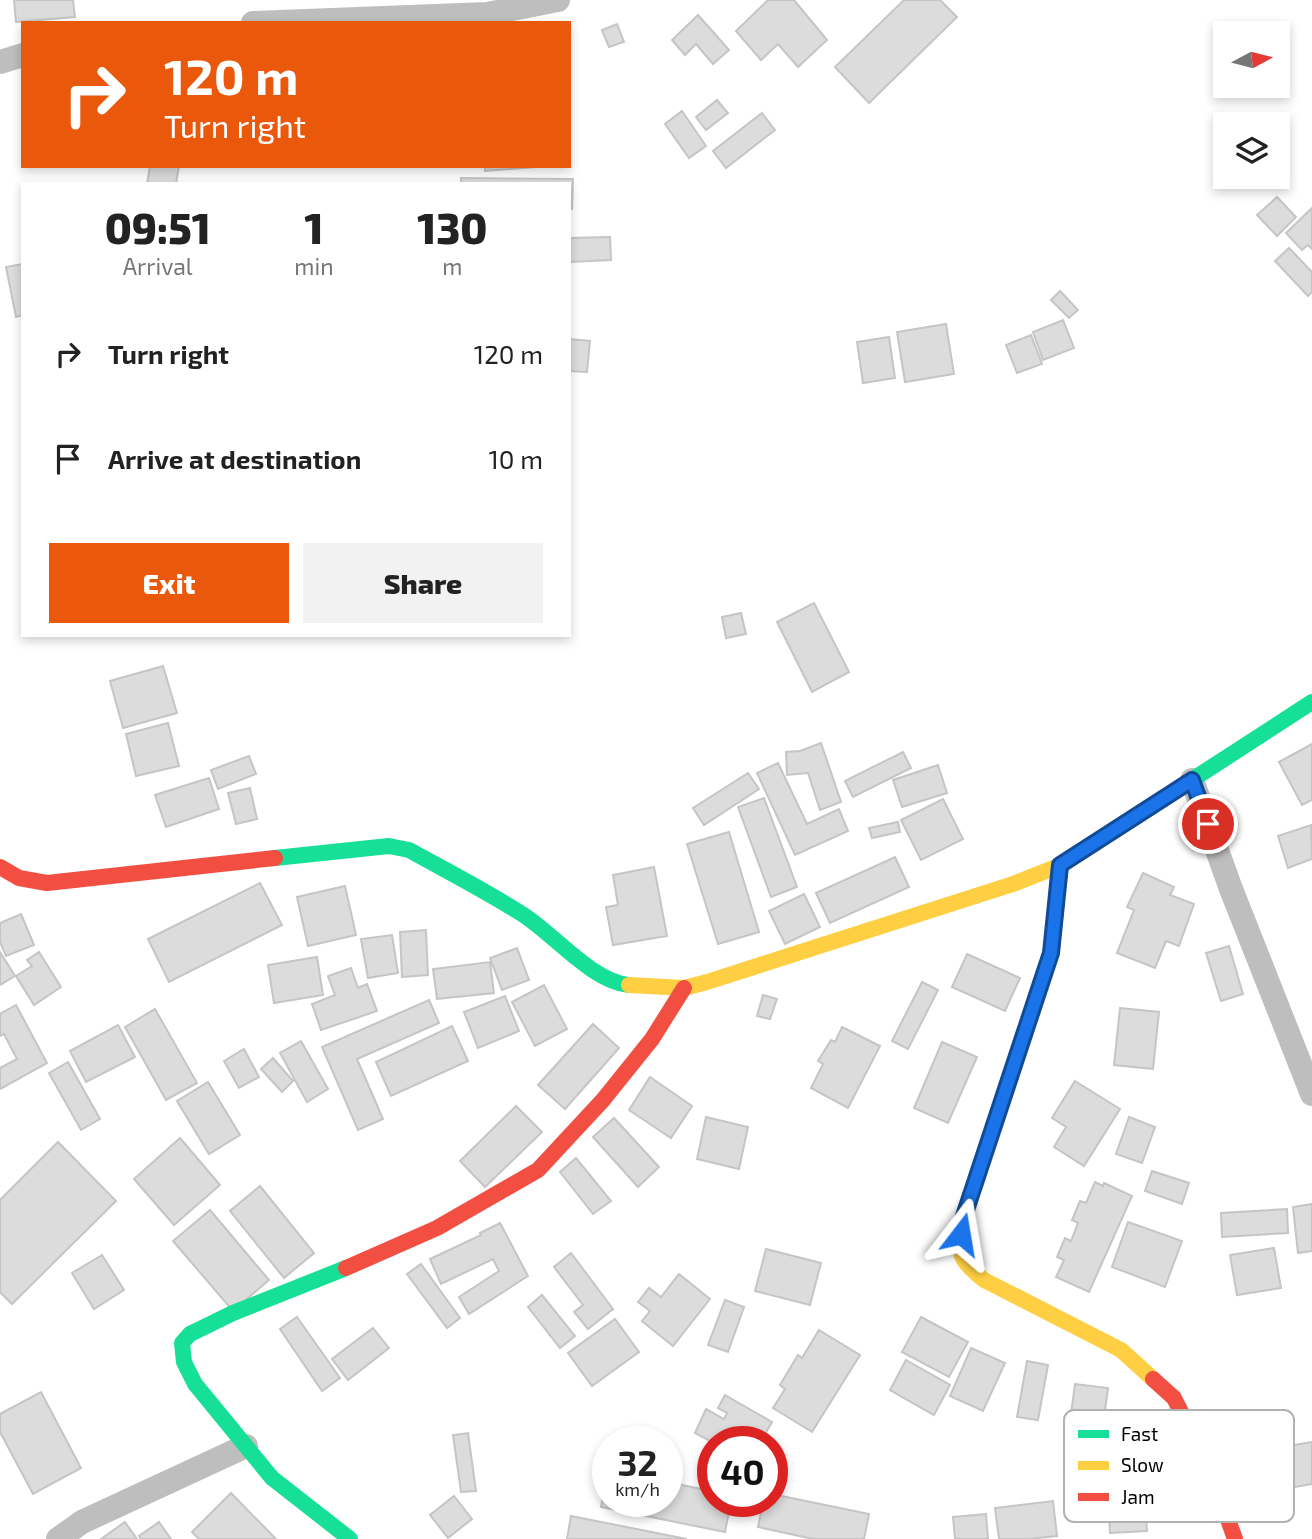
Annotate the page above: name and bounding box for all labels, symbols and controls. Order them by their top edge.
north arrow [1213,21,1290,98]
map controls [1213,21,1290,189]
text: 120 m [164,46,298,105]
icon: right [49,49,140,140]
text: Turn right [164,106,306,144]
button: layers [1213,112,1290,189]
text: 09:51 [105,202,211,252]
text: 1 [304,202,323,252]
text: 130 [417,202,487,252]
text: Arrival [123,252,193,280]
text: min [294,252,334,280]
text: m [442,252,462,280]
icon: right [49,335,87,373]
text: Turn right [108,338,229,369]
text: 120 m [474,338,543,369]
icon: arrive [49,440,87,478]
text: Arrive at destination [108,443,361,474]
text: 10 m [488,443,543,474]
button: Exit [49,543,289,623]
button: Share [303,543,543,623]
pin [1178,794,1238,854]
icon: arrive [1189,805,1227,843]
position arrow [924,1197,998,1271]
legend [1064,1410,1294,1522]
text: Fast [1121,1422,1158,1445]
speed limit sign: 40 [697,1426,788,1517]
text: 32 [617,1441,658,1483]
text: Slow [1121,1453,1164,1476]
text: km/h [615,1478,660,1500]
text: Jam [1121,1485,1155,1508]

